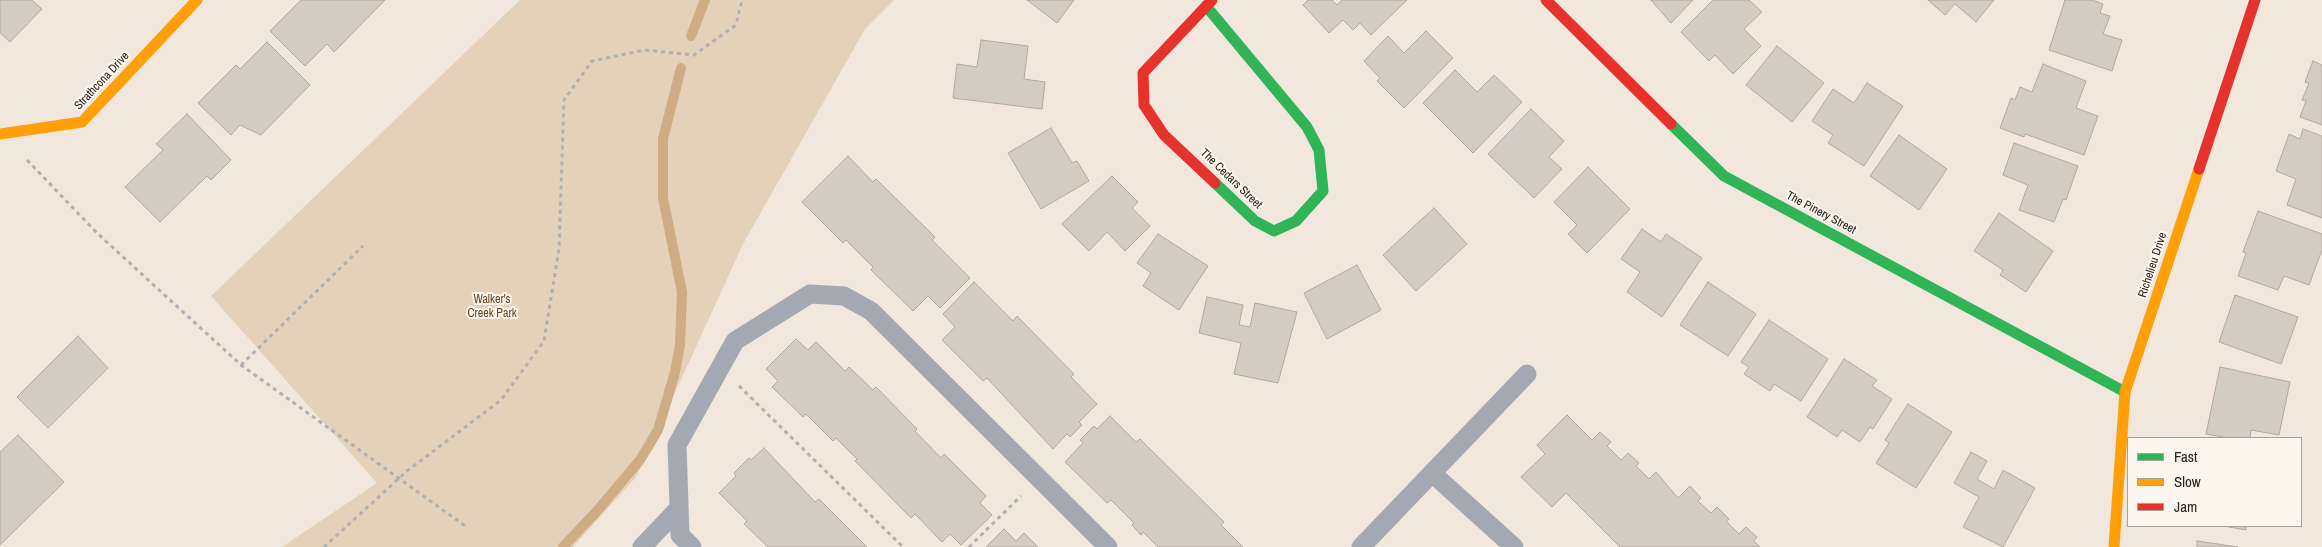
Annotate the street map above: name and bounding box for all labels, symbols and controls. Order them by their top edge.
street label: Strathcona Drive [72,49,132,113]
street label: The Cedars Street [1197,146,1265,212]
street label: The Pinery Street [1784,189,1858,237]
street label: Richelieu Drive [2136,231,2170,299]
park label: Walker's Creek Park [467,293,517,321]
legend [2127,437,2302,527]
text: Fast [2174,446,2197,467]
text: Slow [2174,471,2201,492]
text: Jam [2174,496,2197,517]

